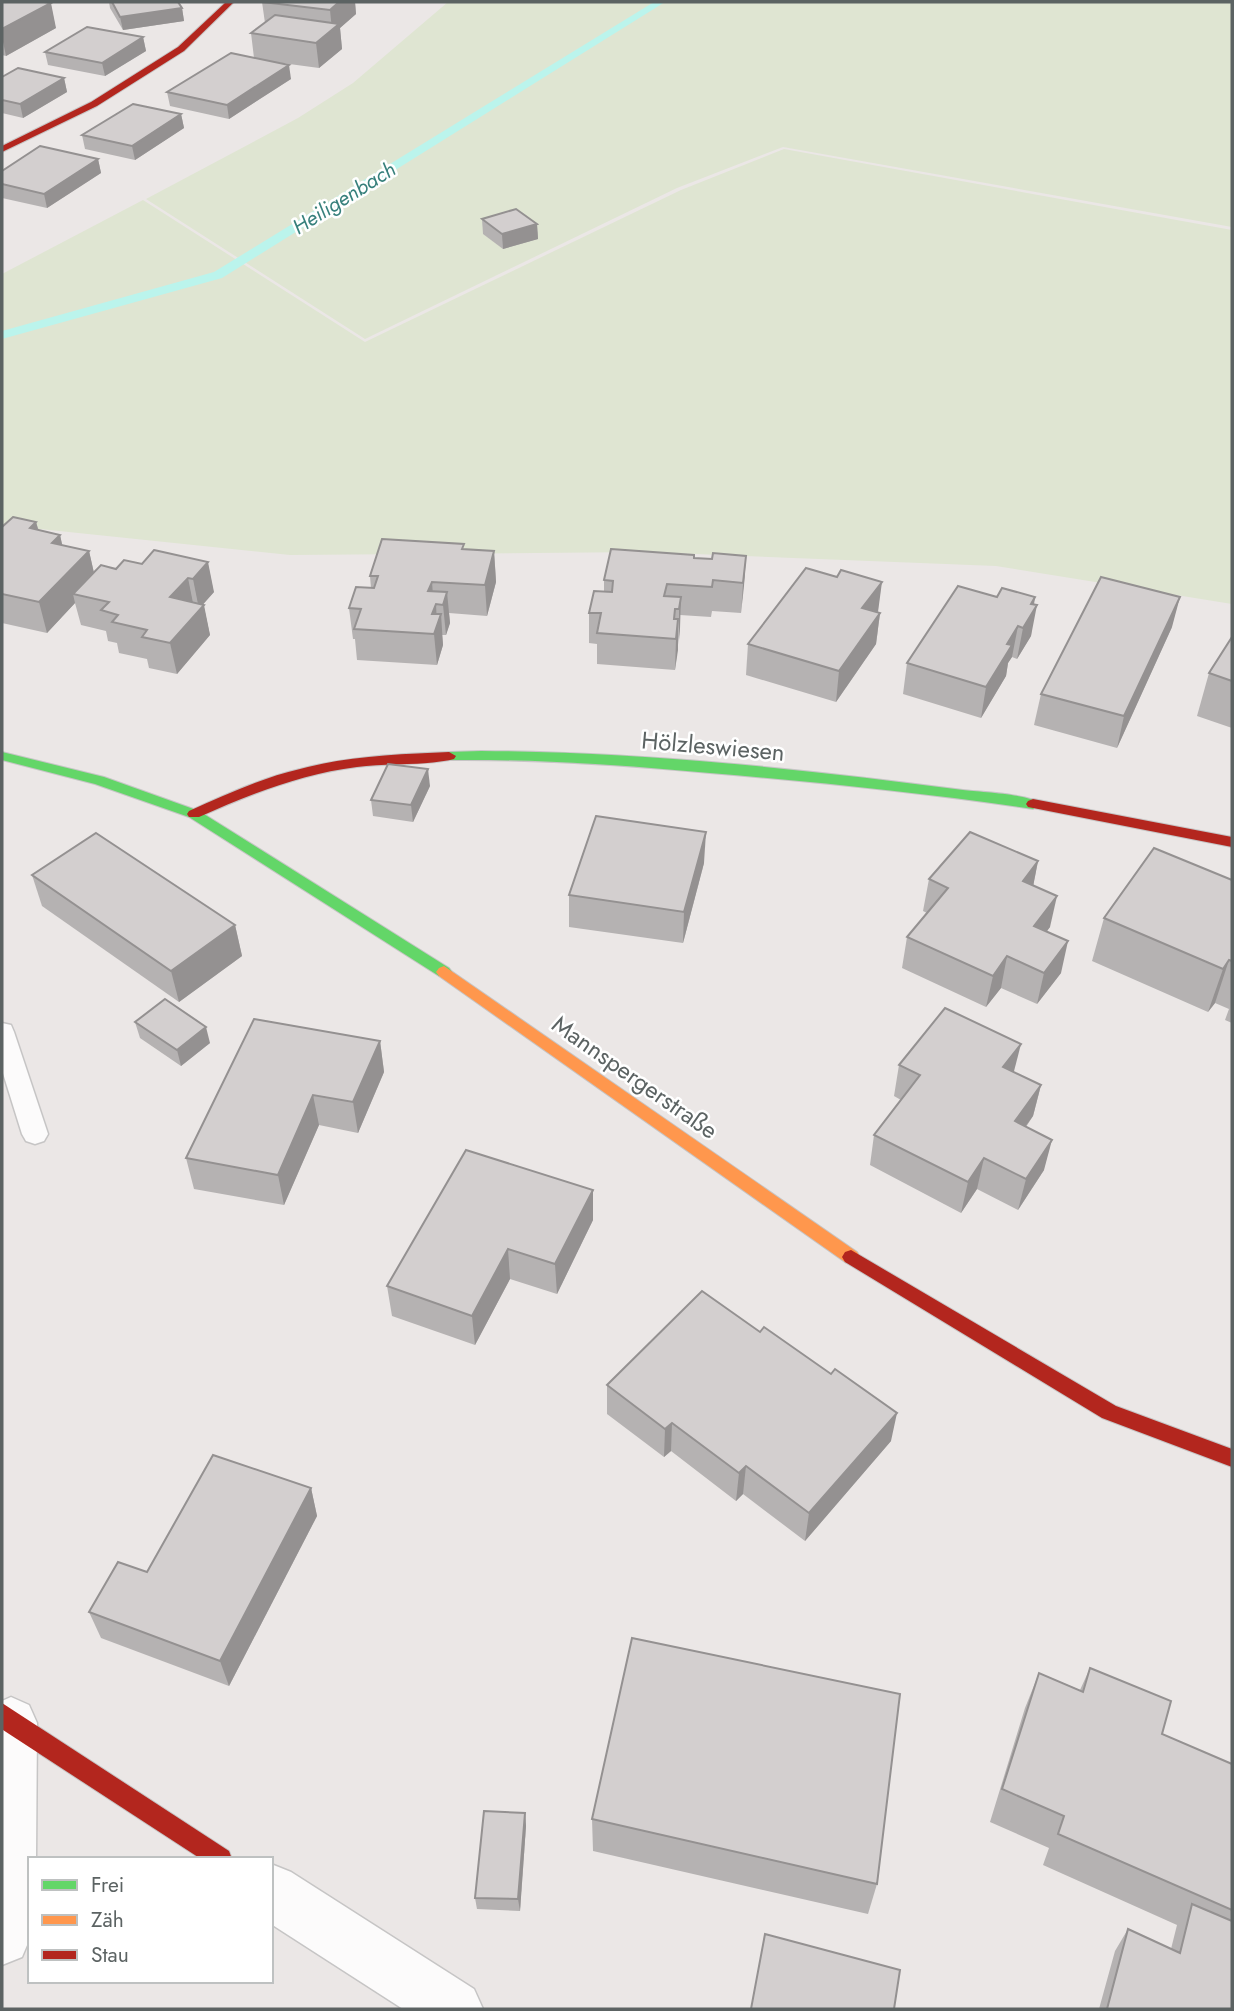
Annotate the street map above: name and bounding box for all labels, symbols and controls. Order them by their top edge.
water label: Heiligenbach [287,154,401,242]
street label: Hölzleswiesen [640,722,786,770]
street label: Mannspergerstraße [545,1007,725,1147]
legend [28,1857,273,1983]
text: Frei [91,1870,124,1900]
text: Zäh [91,1905,124,1935]
text: Stau [91,1940,129,1970]

